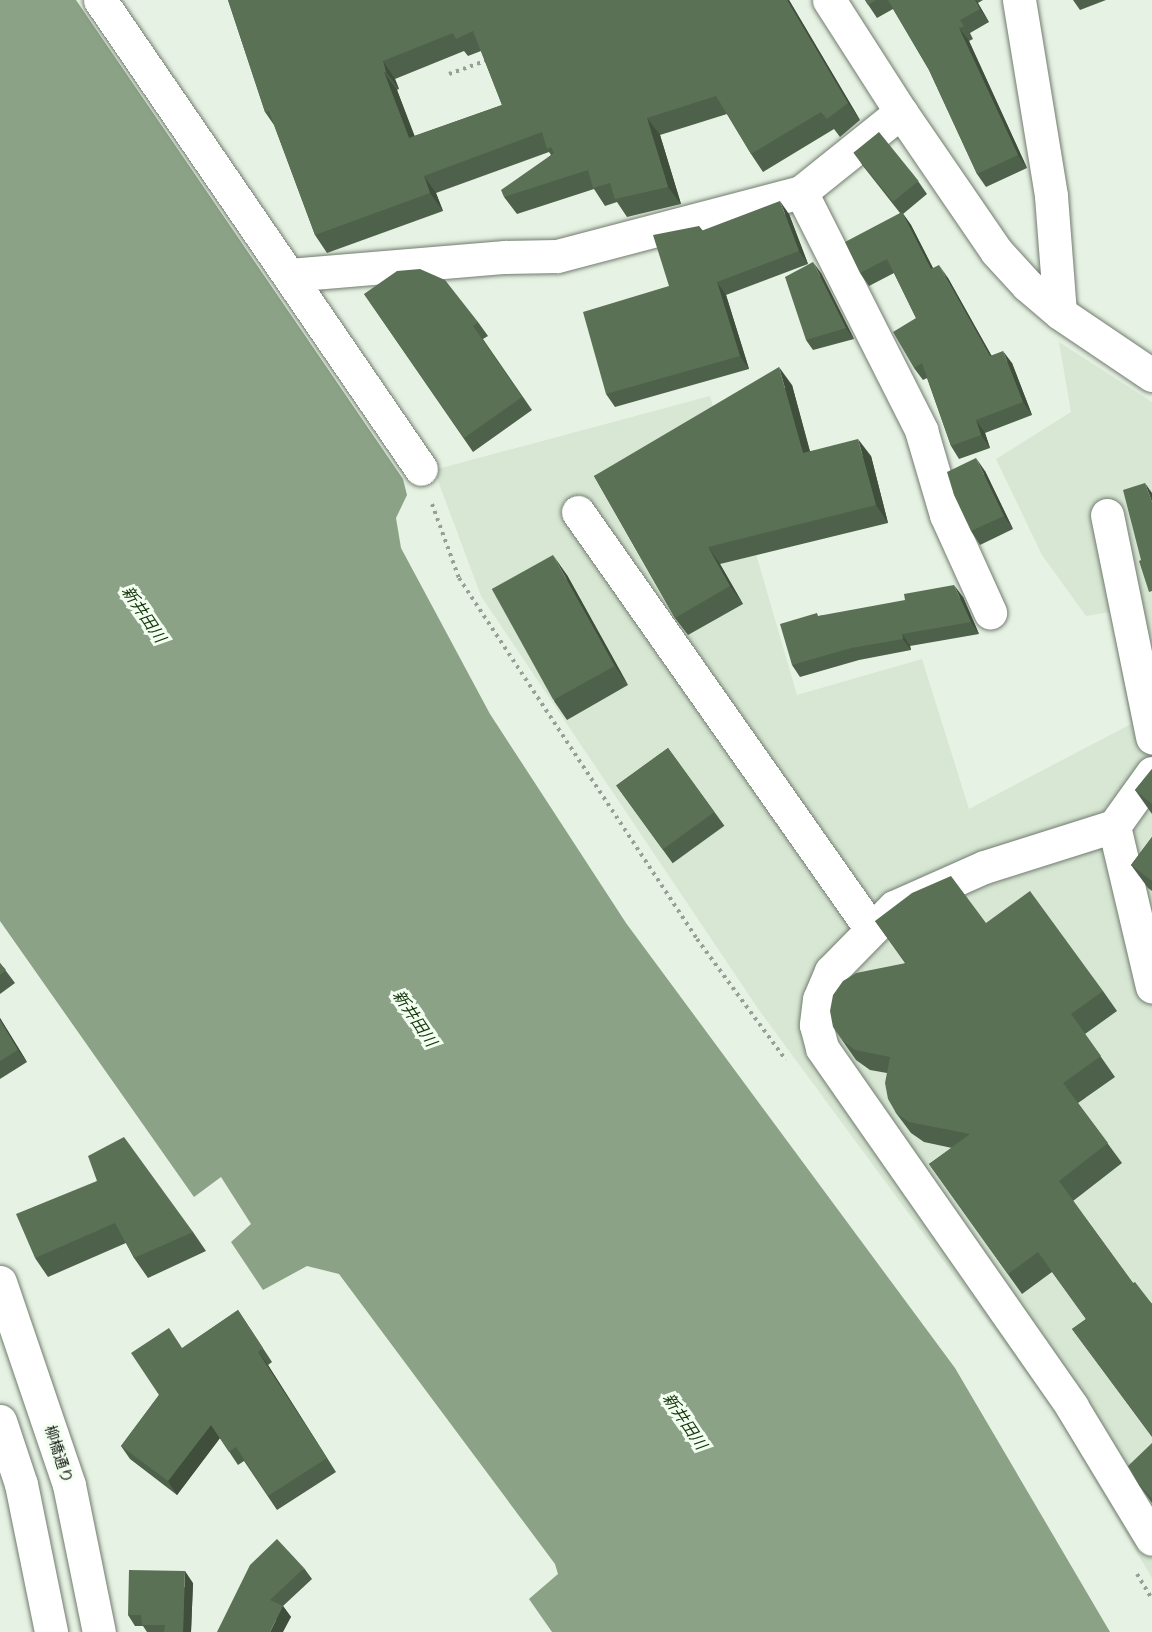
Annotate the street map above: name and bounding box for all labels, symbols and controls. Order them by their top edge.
water label: 新井田川 [118,582,170,646]
water label: 新井田川 [389,986,441,1050]
water label: 新井田川 [659,1389,711,1453]
street label: 柳橋通り [41,1423,77,1485]

